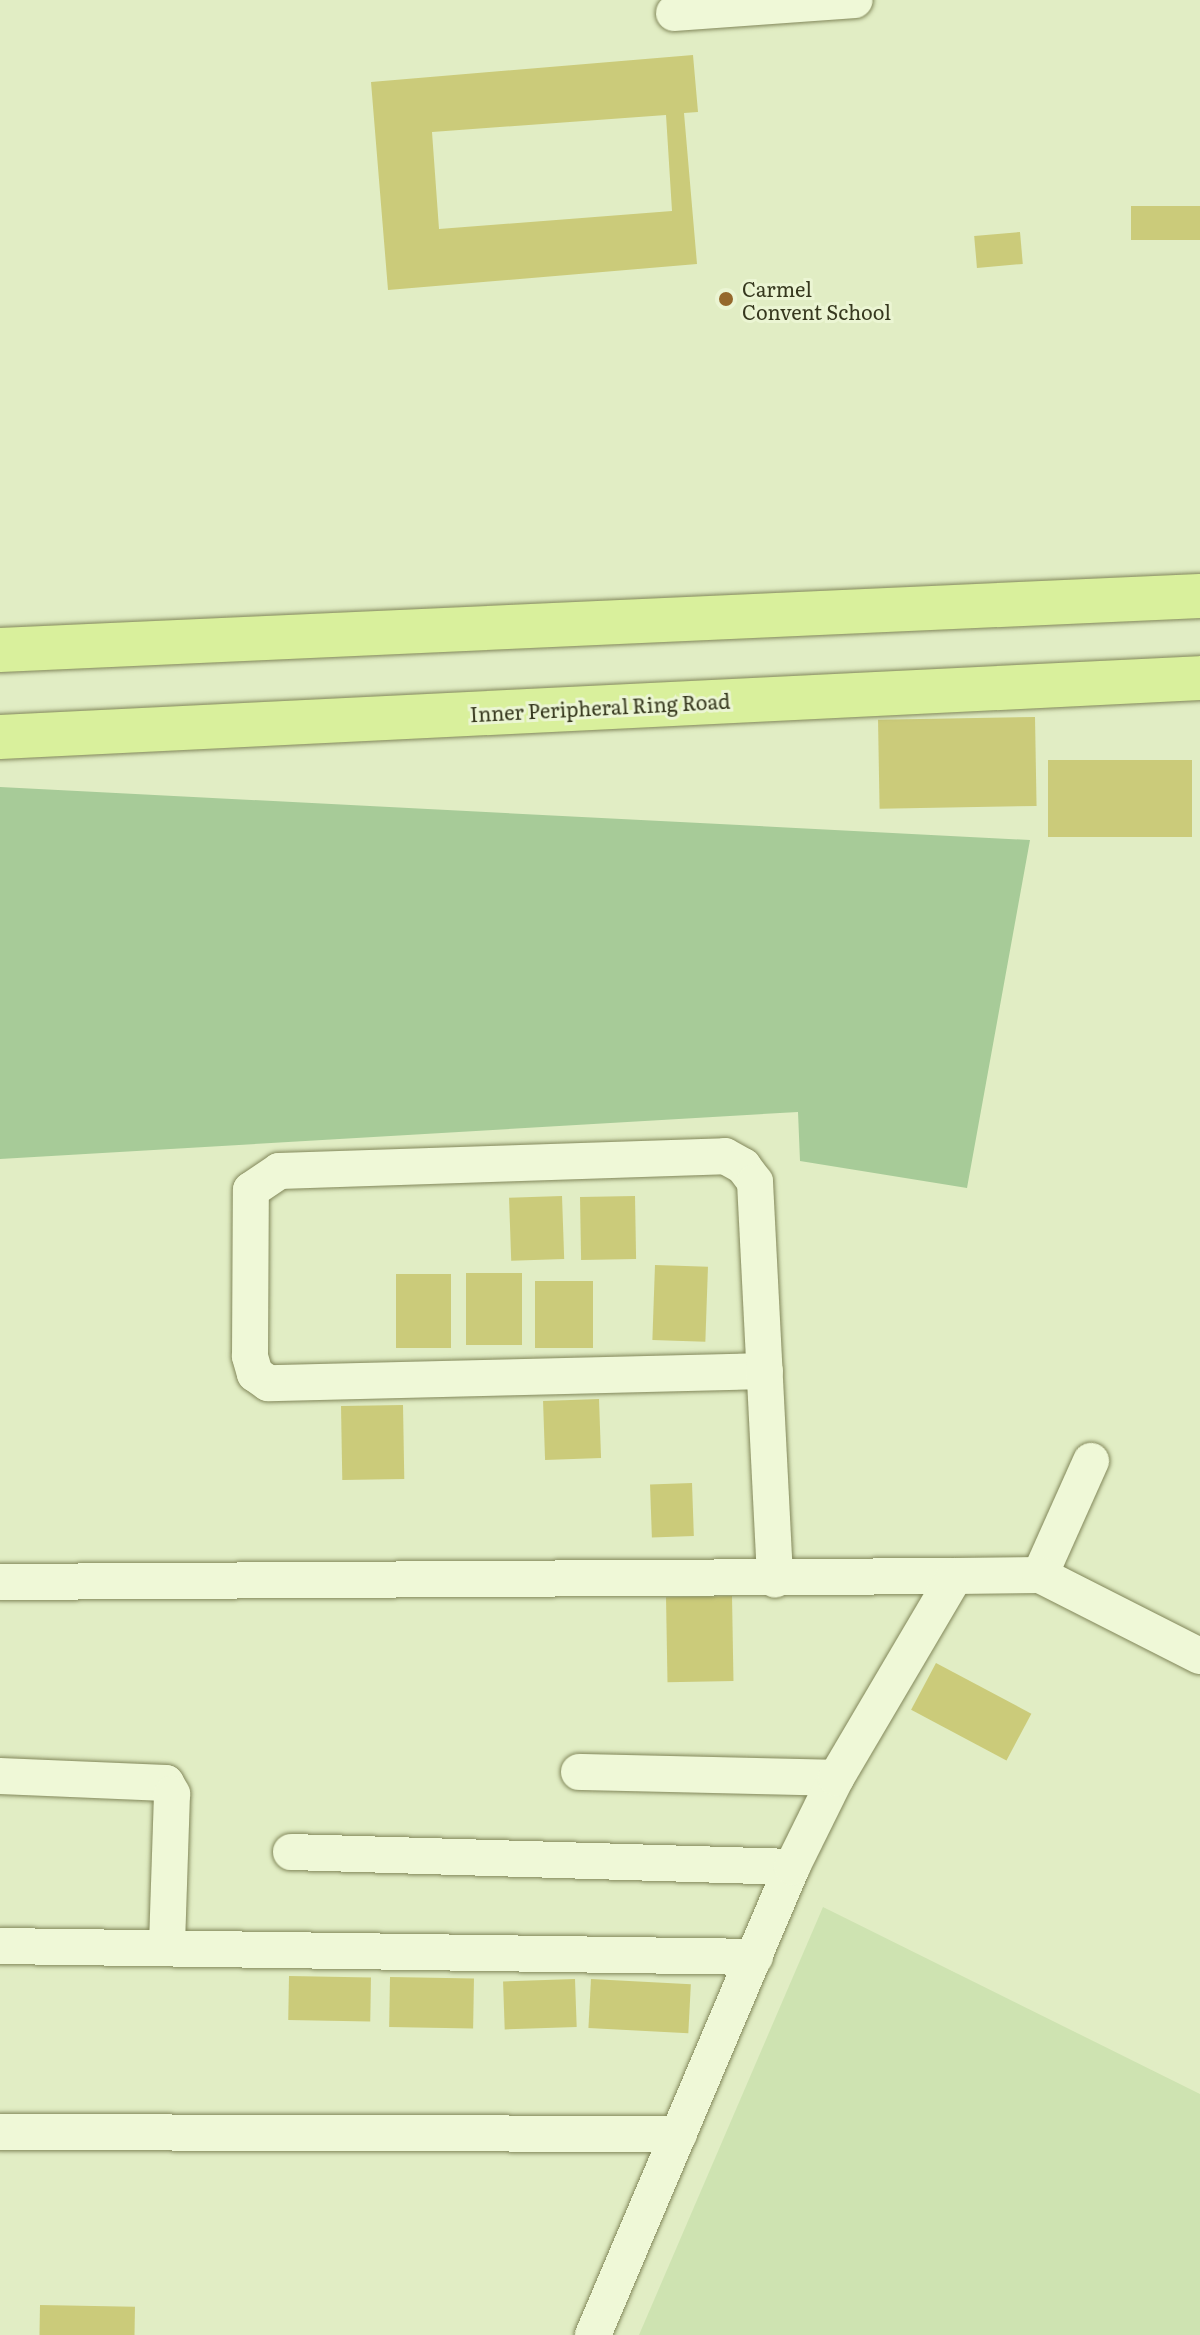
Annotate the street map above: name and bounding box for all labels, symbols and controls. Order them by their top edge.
place label: Carmel Convent School [742,276,891,323]
marker: Carmel Convent School [717,290,735,308]
street label: Inner Peripheral Ring Road [469,688,731,726]

